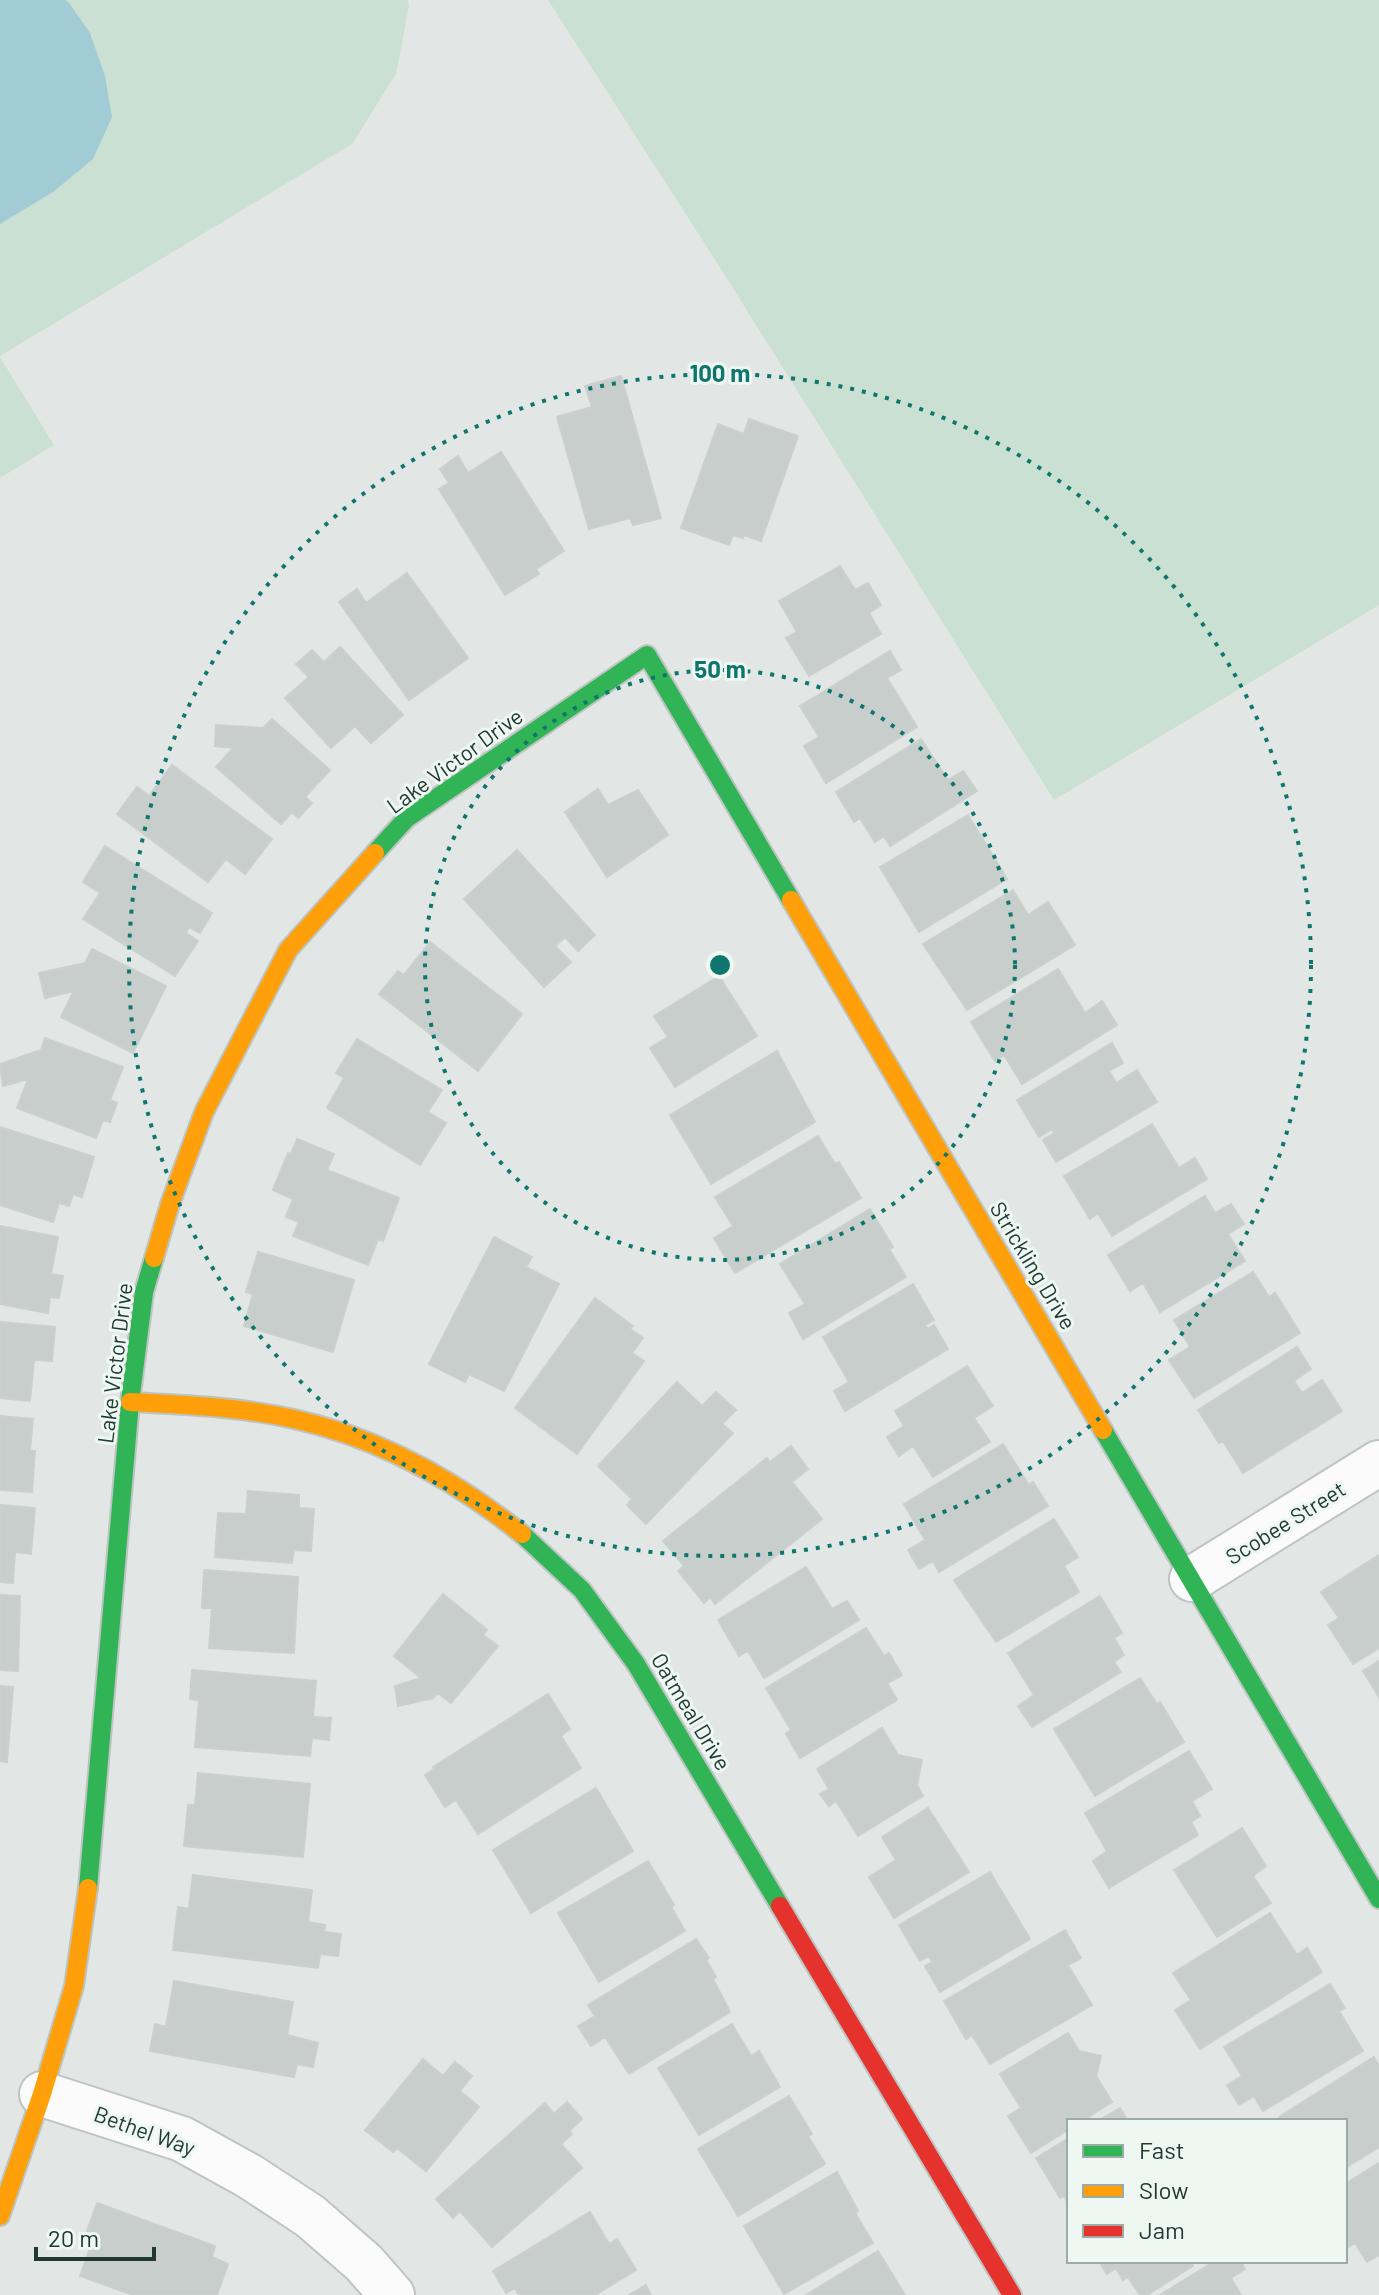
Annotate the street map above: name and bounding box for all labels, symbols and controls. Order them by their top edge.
text: 100 m [690,358,750,387]
text: 50 m [694,654,746,683]
street label: Lake Victor Drive [381,702,527,818]
centre of rings [706,951,734,979]
street label: Strickling Drive [986,1196,1082,1334]
street label: Lake Victor Drive [91,1281,137,1445]
street label: Scobee Street [1220,1475,1350,1569]
street label: Oatmeal Drive [647,1648,737,1774]
street label: Bethel Way [91,2100,199,2160]
legend [1067,2119,1347,2263]
text: Fast [1139,2135,1184,2164]
text: Slow [1139,2175,1188,2204]
scale bar [36,2211,154,2261]
text: Jam [1139,2215,1185,2244]
text: 20 m [48,2223,99,2252]

